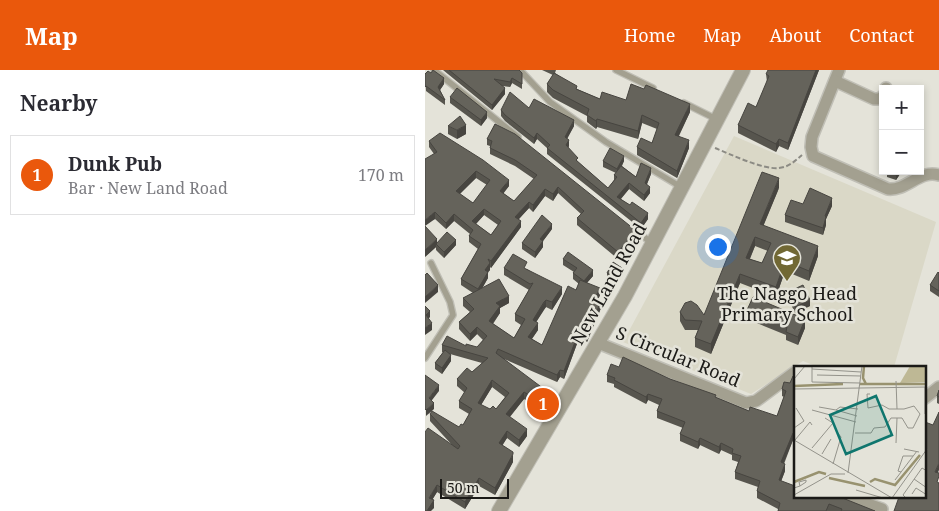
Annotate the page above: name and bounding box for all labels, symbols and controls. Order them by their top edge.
text: Map [25,19,78,52]
text: Home [624,23,675,47]
text: Map [703,23,741,47]
text: About [769,23,821,47]
text: Contact [849,23,914,47]
map controls [879,85,924,175]
button: + [879,85,924,130]
text: Nearby [20,89,98,117]
button: − [879,130,924,175]
text: Dunk Pub [68,151,162,177]
text: 1 [32,164,42,186]
text: 170 m [358,164,404,186]
text: Bar · New Land Road [68,177,228,199]
street label: New Land Road [565,218,652,349]
your location [705,234,731,260]
school or university icon: The Naggo Head Primary School [772,243,802,282]
place label: The Naggo Head Primary School [717,281,857,326]
street label: S Circular Road [613,320,744,392]
inset map [794,366,927,498]
pin: 1 [527,385,559,423]
scale bar [440,476,509,499]
text: 50 m [447,478,480,497]

